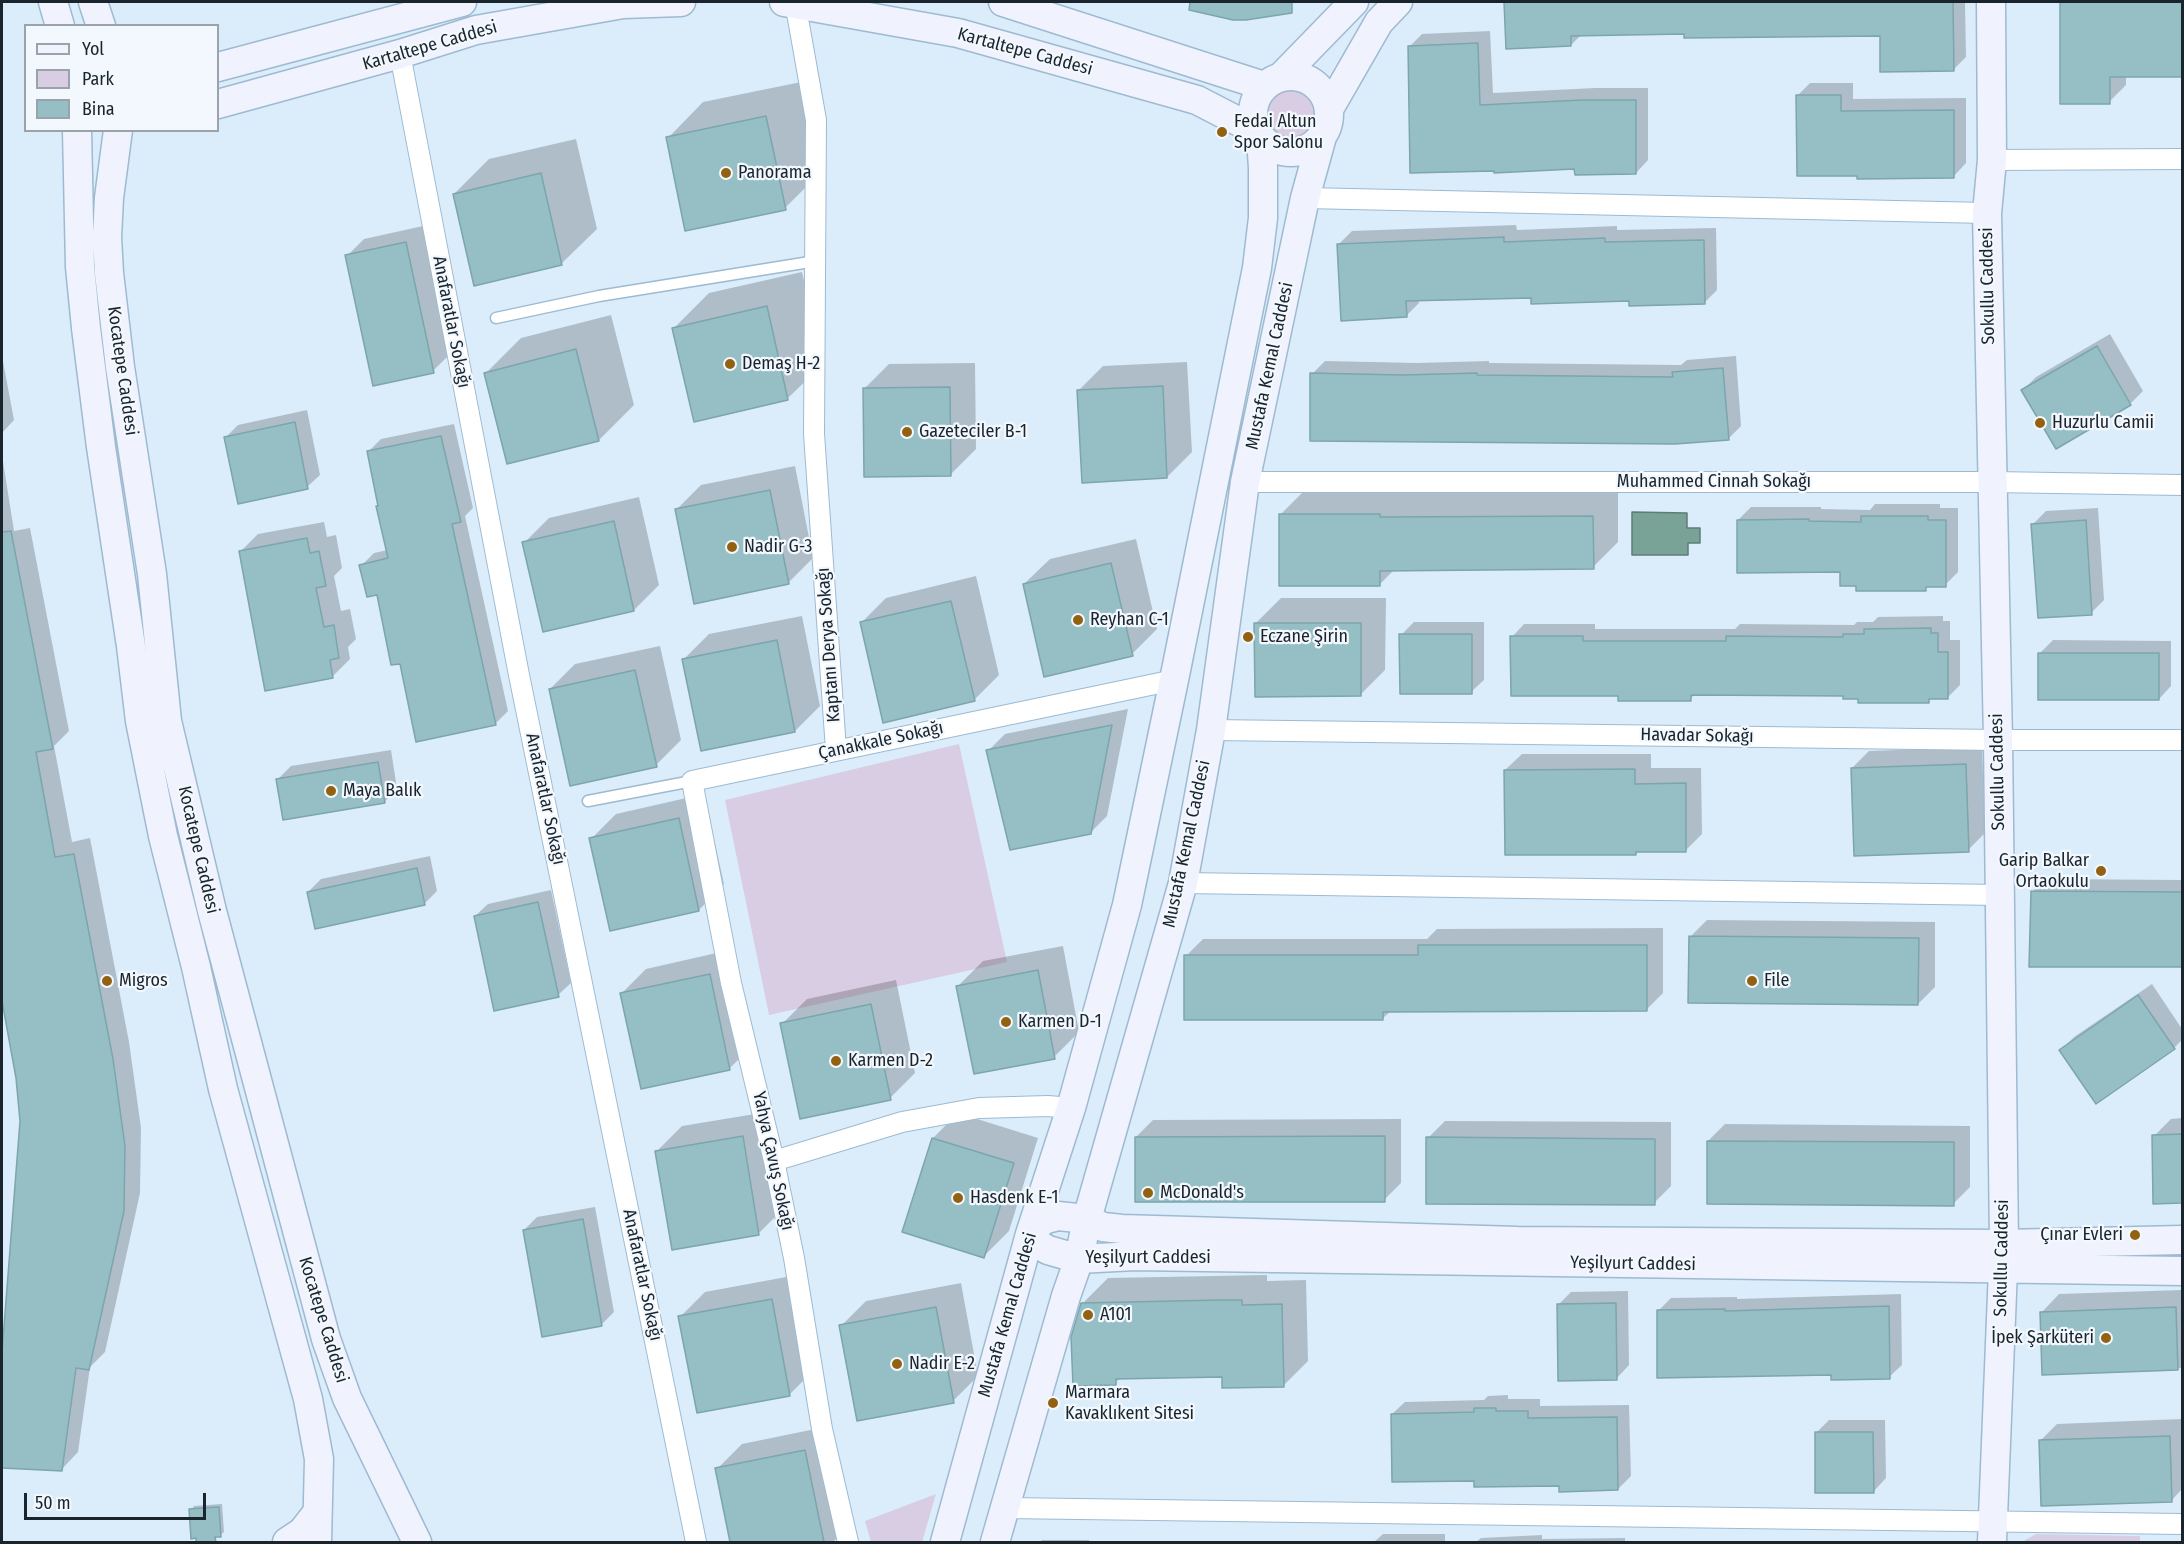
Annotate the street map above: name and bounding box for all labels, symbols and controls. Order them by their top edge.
street label: Kartaltepe Caddesi [360,16,500,76]
legend [24,24,219,132]
street label: Kartaltepe Caddesi [955,24,1095,80]
text: Yol [82,38,104,60]
text: Park [82,68,114,90]
text: Bina [82,98,115,120]
place label: Fedai Altun Spor Salonu [1234,111,1323,154]
marker: Fedai Altun Spor Salonu [1215,125,1229,139]
place label: Panorama [738,162,811,184]
marker: Panorama [719,166,733,180]
street label: Sokullu Caddesi [1976,227,2000,345]
street label: Anafaratlar Sokağı [428,254,474,390]
street label: Mustafa Kemal Caddesi [1242,280,1298,452]
street label: Kocatepe Caddesi [102,305,142,437]
place label: Demaş H-2 [742,353,820,375]
marker: Demaş H-2 [723,357,737,371]
place label: Huzurlu Camii [2052,412,2154,434]
marker: Huzurlu Camii [2033,416,2047,430]
place label: Gazeteciler B-1 [919,421,1027,443]
marker: Gazeteciler B-1 [900,425,914,439]
street label: Muhammed Cinnah Sokağı [1617,471,1811,493]
place label: Nadir G-3 [744,536,812,558]
marker: Nadir G-3 [725,540,739,554]
street label: Kaptanı Derya Sokağı [813,567,845,723]
place label: Reyhan C-1 [1090,609,1169,631]
marker: Reyhan C-1 [1071,613,1085,627]
place label: Eczane Şirin [1260,626,1348,648]
marker: Eczane Şirin [1241,630,1255,644]
street label: Sokullu Caddesi [1986,713,2010,831]
street label: Çanakkale Sokağı [817,717,945,765]
street label: Havadar Sokağı [1640,724,1754,748]
street label: Anafaratlar Sokağı [520,731,570,867]
street label: Mustafa Kemal Caddesi [1159,758,1215,930]
place label: Maya Balık [343,780,421,802]
street label: Kocatepe Caddesi [173,784,223,916]
marker: Maya Balık [324,784,338,798]
place label: Garip Balkar Ortaokulu [1999,850,2089,892]
marker: Garip Balkar Ortaokulu [2094,864,2108,878]
place label: Migros [119,970,168,992]
place label: File [1764,970,1789,992]
marker: Migros [100,974,114,988]
marker: File [1745,974,1759,988]
place label: Karmen D-1 [1018,1011,1102,1033]
marker: Karmen D-1 [999,1015,1013,1029]
place label: Karmen D-2 [848,1050,933,1072]
marker: Karmen D-2 [829,1054,843,1068]
street label: Yahya Çavuş Sokağı [748,1090,798,1232]
place label: McDonald's [1160,1182,1244,1204]
marker: McDonald's [1141,1186,1155,1200]
place label: Hasdenk E-1 [970,1187,1058,1209]
marker: Hasdenk E-1 [951,1191,965,1205]
street label: Sokullu Caddesi [1990,1199,2014,1317]
street label: Anafaratlar Sokağı [617,1207,667,1343]
place label: Çınar Evleri [2040,1224,2123,1246]
marker: Çınar Evleri [2128,1228,2142,1242]
street label: Mustafa Kemal Caddesi [974,1230,1042,1400]
street label: Yeşilyurt Caddesi [1085,1247,1211,1269]
street label: Yeşilyurt Caddesi [1570,1252,1696,1276]
street label: Kocatepe Caddesi [294,1254,352,1386]
place label: A101 [1100,1304,1132,1326]
marker: A101 [1081,1308,1095,1322]
place label: İpek Şarküteri [1991,1327,2094,1349]
marker: İpek Şarküteri [2099,1331,2113,1345]
place label: Nadir E-2 [909,1353,975,1375]
marker: Nadir E-2 [890,1357,904,1371]
place label: Marmara Kavaklıkent Sitesi [1065,1382,1194,1424]
marker: Marmara Kavaklıkent Sitesi [1046,1396,1060,1410]
scale bar [27,1481,208,1519]
text: 50 m [35,1492,71,1514]

